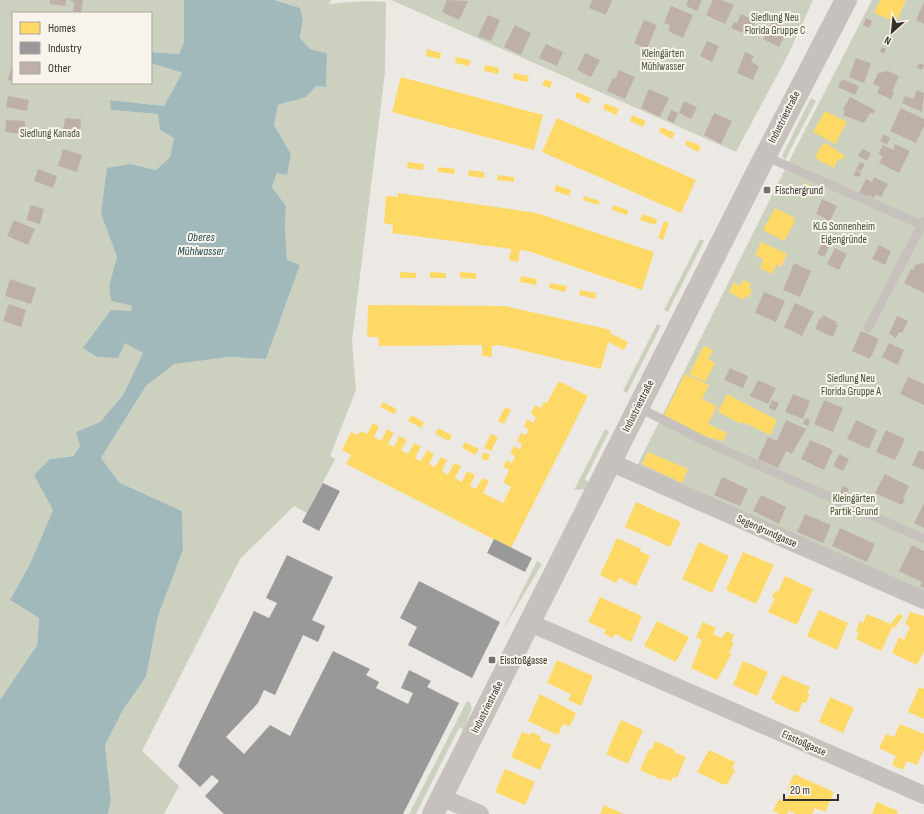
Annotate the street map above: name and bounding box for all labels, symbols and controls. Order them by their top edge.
park label: Siedlung Neu Florida Gruppe C [745,11,805,37]
legend [12,12,152,84]
north arrow [872,12,912,52]
text: Homes [48,21,76,36]
text: N [882,33,893,48]
text: Industry [48,41,82,56]
park label: Kleingärten Mühlwasser [641,47,685,73]
text: Other [48,61,72,76]
street label: Industriestraße [765,89,803,145]
park label: Siedlung Kanada [20,127,80,140]
place label: Fischergrund [775,184,824,197]
marker: Fischergrund [762,185,772,195]
park label: KLG Sonnenheim Eigengründe [813,220,875,246]
water label: Oberes Mühlwasser [178,230,225,259]
park label: Siedlung Neu Florida Gruppe A [821,372,881,398]
street label: Industriestraße [619,378,657,434]
park label: Kleingärten Partik-Grund [830,492,879,518]
street label: Segengrundgasse [735,512,799,550]
place label: Eisstoßgasse [500,654,548,667]
marker: Eisstoßgasse [487,655,497,665]
street label: Industriestraße [468,679,506,735]
street label: Eisstoßgasse [780,727,828,759]
scale bar [784,776,838,802]
text: 20 m [790,783,810,798]

